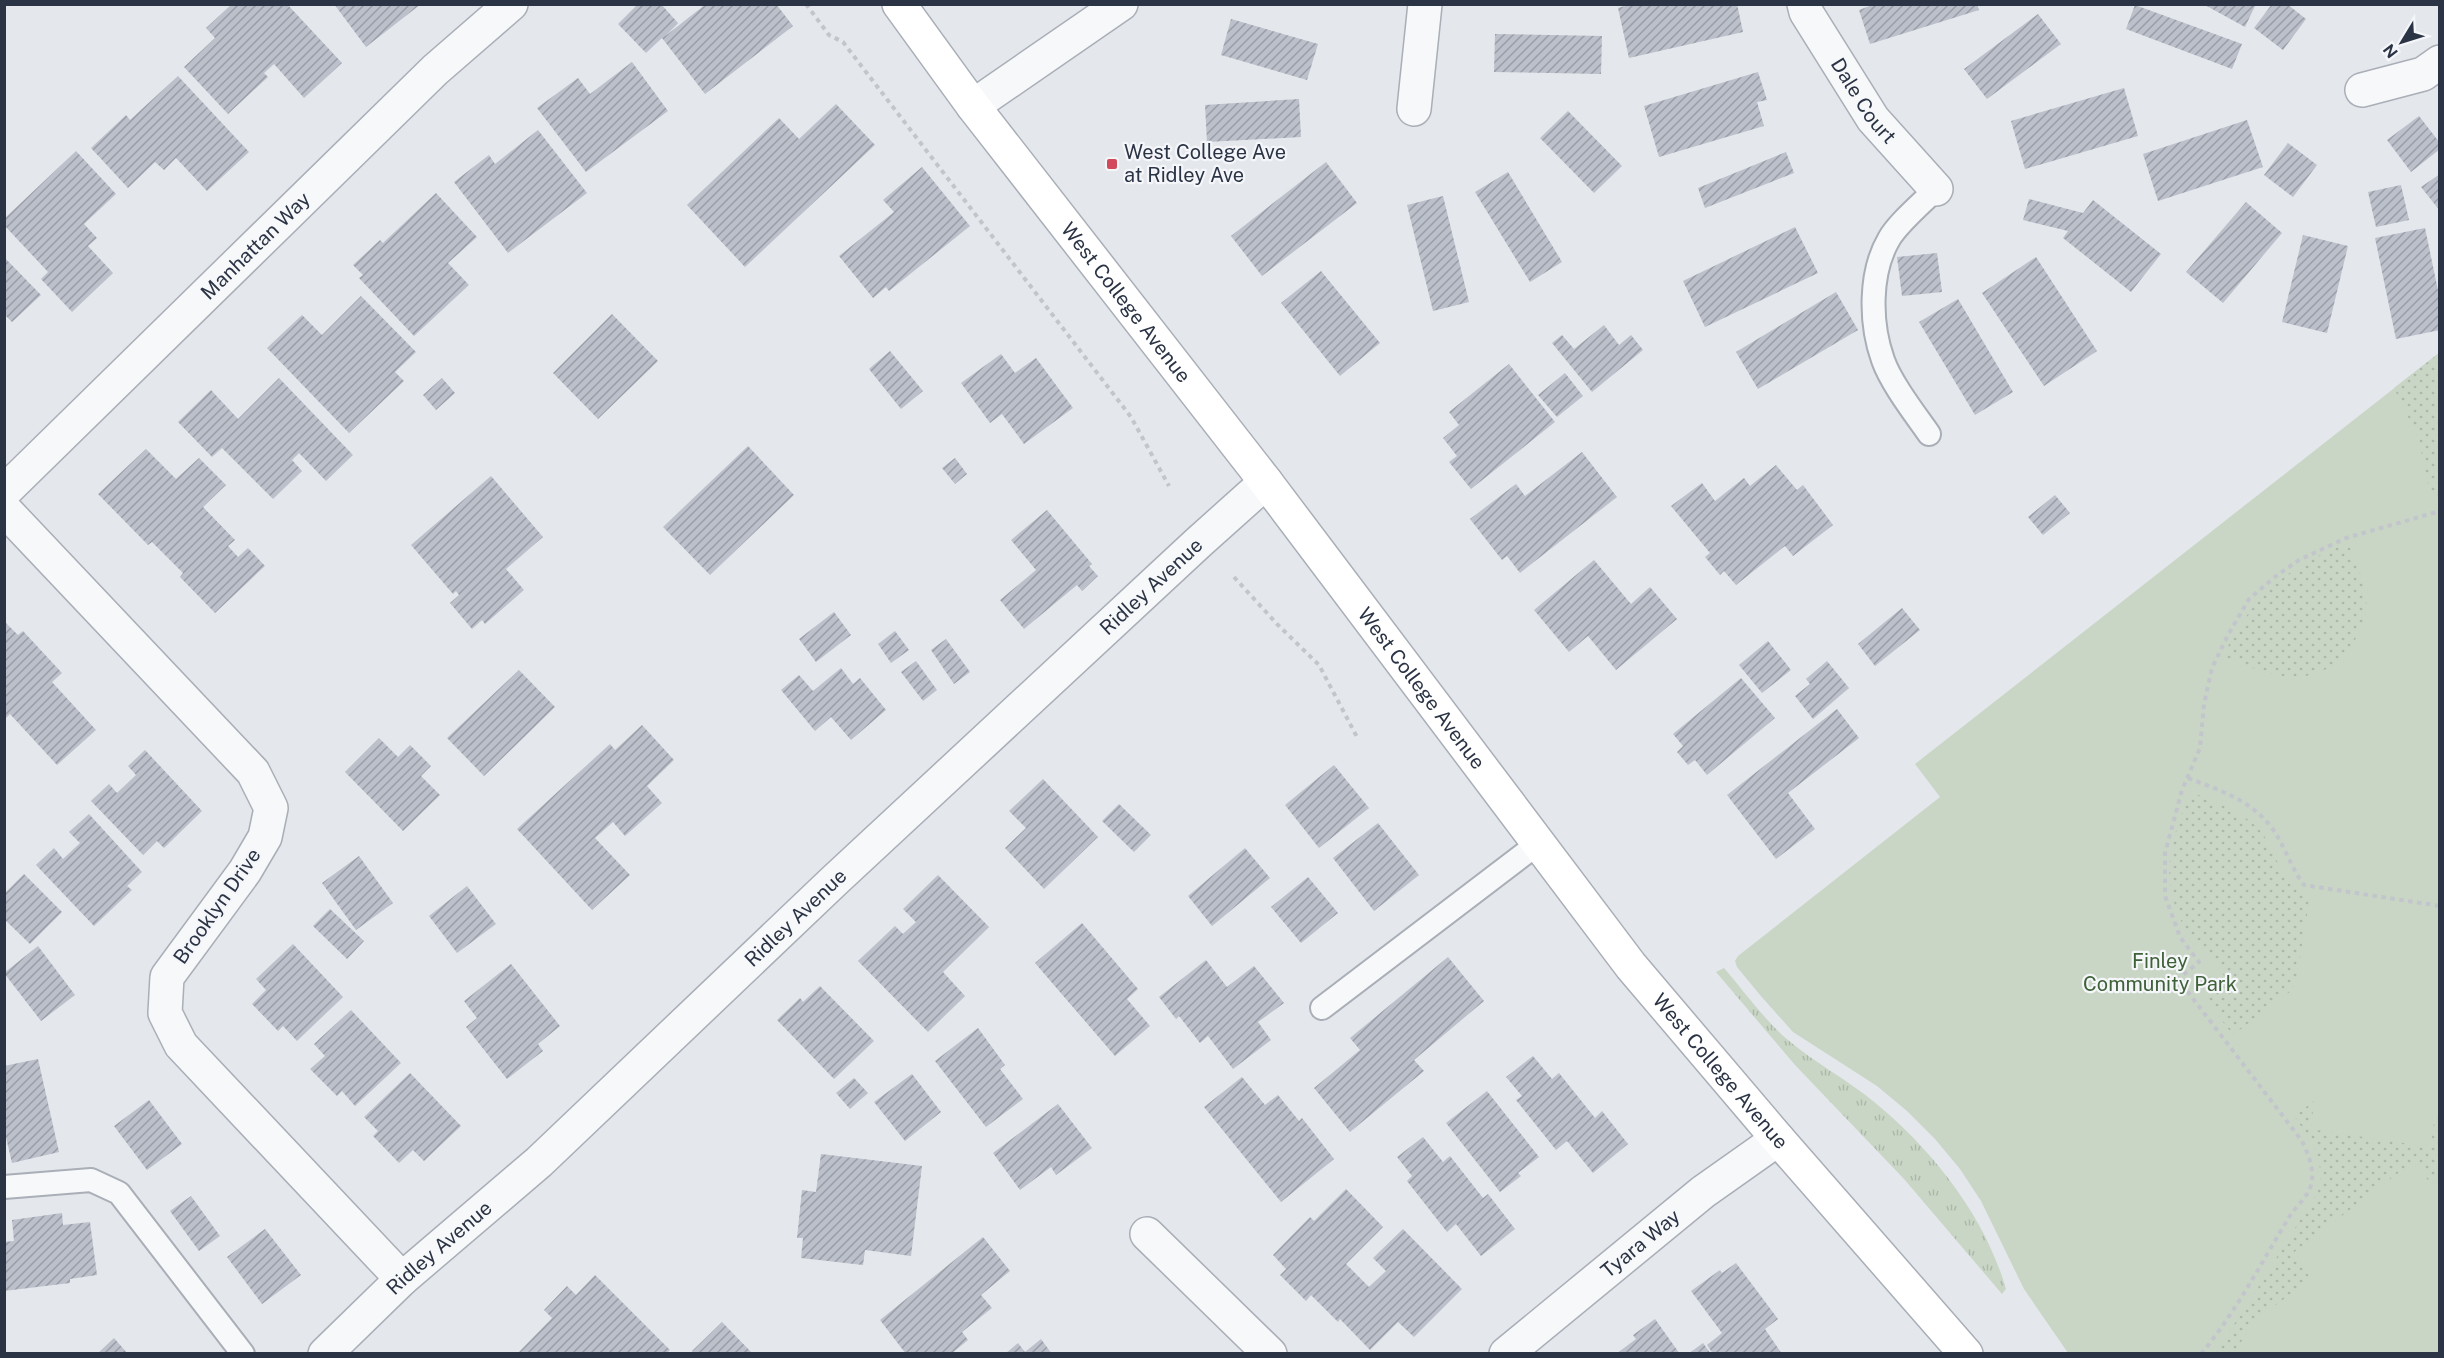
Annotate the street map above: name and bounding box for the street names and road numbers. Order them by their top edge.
street label: Dale Court [1826,53,1901,148]
street label: Manhattan Way [196,187,315,305]
street label: West College Avenue [1056,217,1196,387]
street label: Ridley Avenue [1095,533,1208,640]
street label: West College Avenue [1353,603,1490,774]
street label: Brooklyn Drive [168,844,266,968]
street label: Ridley Avenue [740,864,851,972]
street label: West College Avenue [1648,989,1793,1154]
street label: Ridley Avenue [381,1196,497,1300]
street label: Tyara Way [1596,1204,1685,1283]

